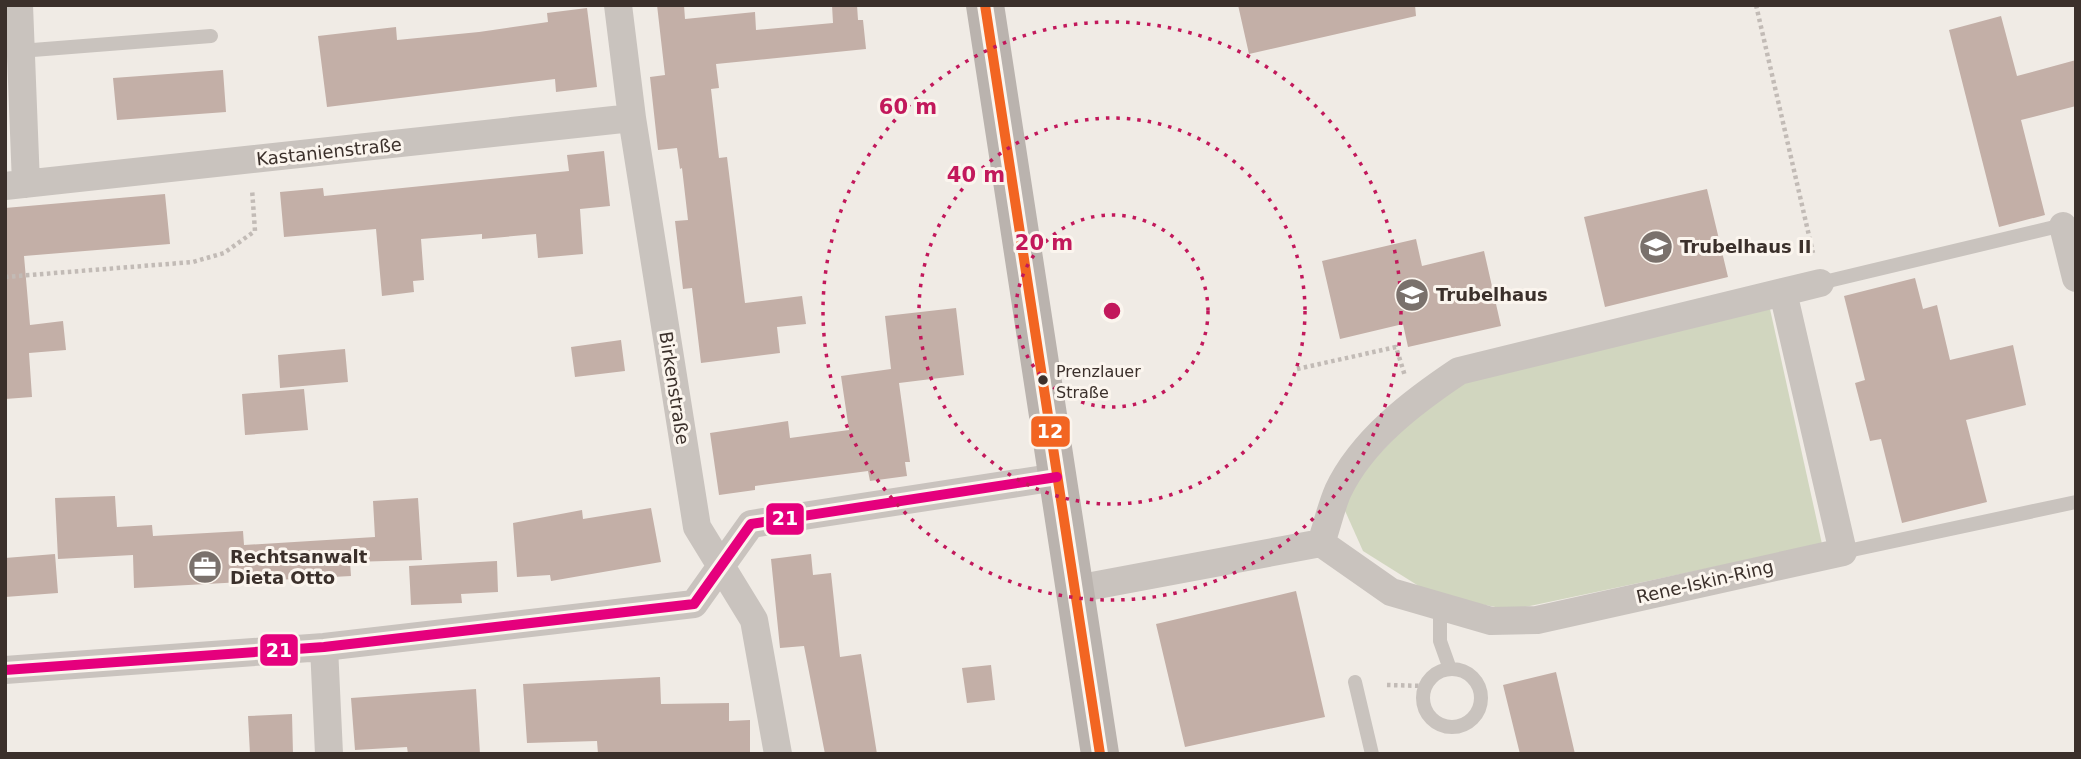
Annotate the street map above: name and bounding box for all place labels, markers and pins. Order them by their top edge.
school or university icon: Trubelhaus II [1637,228,1675,266]
place label: Trubelhaus II [1680,236,1811,257]
school or university icon: Trubelhaus [1393,276,1431,314]
place label: Trubelhaus [1436,284,1548,305]
centre of rings [1100,299,1124,323]
place label: Prenzlauer Straße [1056,362,1141,402]
marker: Prenzlauer Straße [1036,373,1050,387]
place label: Rechtsanwalt Dieta Otto [230,546,368,588]
office icon: Rechtsanwalt Dieta Otto [186,548,224,586]

